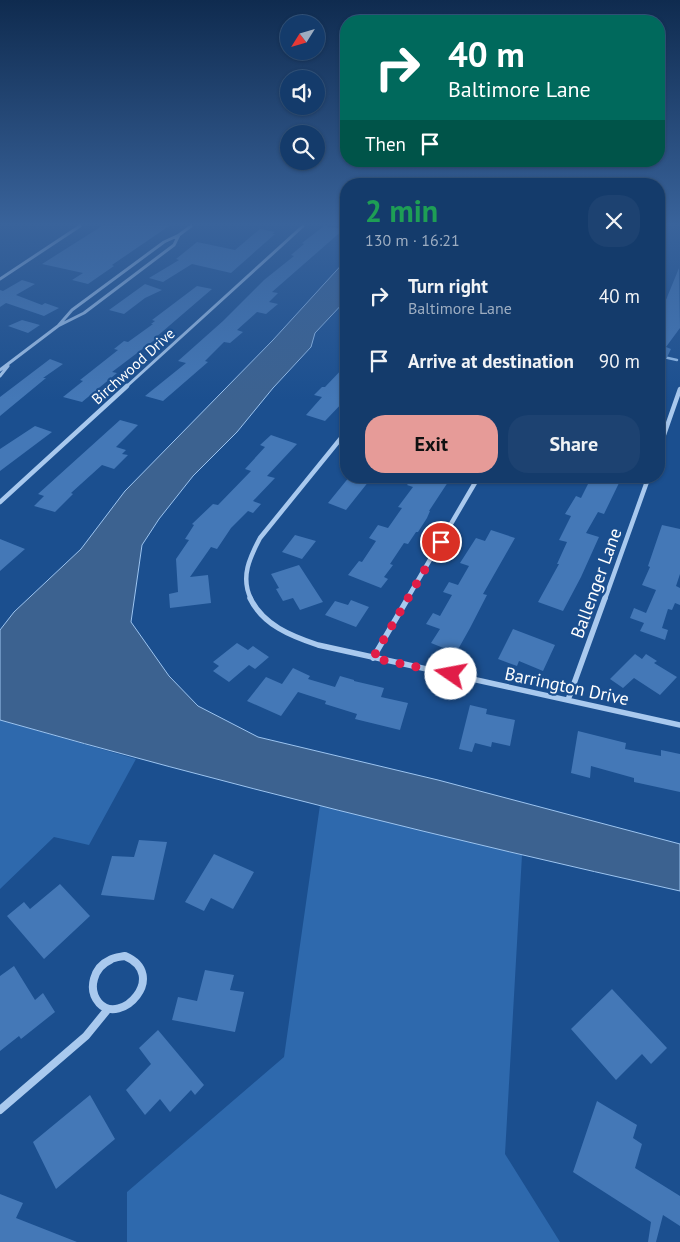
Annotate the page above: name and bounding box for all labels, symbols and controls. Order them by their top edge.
north arrow [280,15,325,60]
map controls [280,15,325,170]
text: 40 m [448,31,525,77]
icon: right [365,35,430,100]
button: sound [280,70,325,115]
text: Baltimore Lane [448,75,591,103]
button: search [280,125,325,170]
icon: arrive [416,130,444,158]
text: Then [365,132,406,156]
text: 2 min [365,191,438,230]
button: close [588,195,640,247]
text: 130 m · 16:21 [365,230,460,250]
text: Turn right [408,274,488,298]
icon: right [365,282,393,310]
text: 40 m [599,284,640,308]
text: Baltimore Lane [408,298,512,318]
street label: Birchwood Drive [87,324,179,408]
icon: arrive [365,347,393,375]
text: Arrive at destination [408,349,574,373]
text: 90 m [599,349,640,373]
button: Exit [365,415,498,473]
button: Share [508,415,640,473]
pin [420,521,462,563]
street label: Ballenger Lane [565,525,627,641]
icon: arrive [427,528,455,556]
position arrow [424,647,476,699]
street label: Barrington Drive [503,662,631,710]

